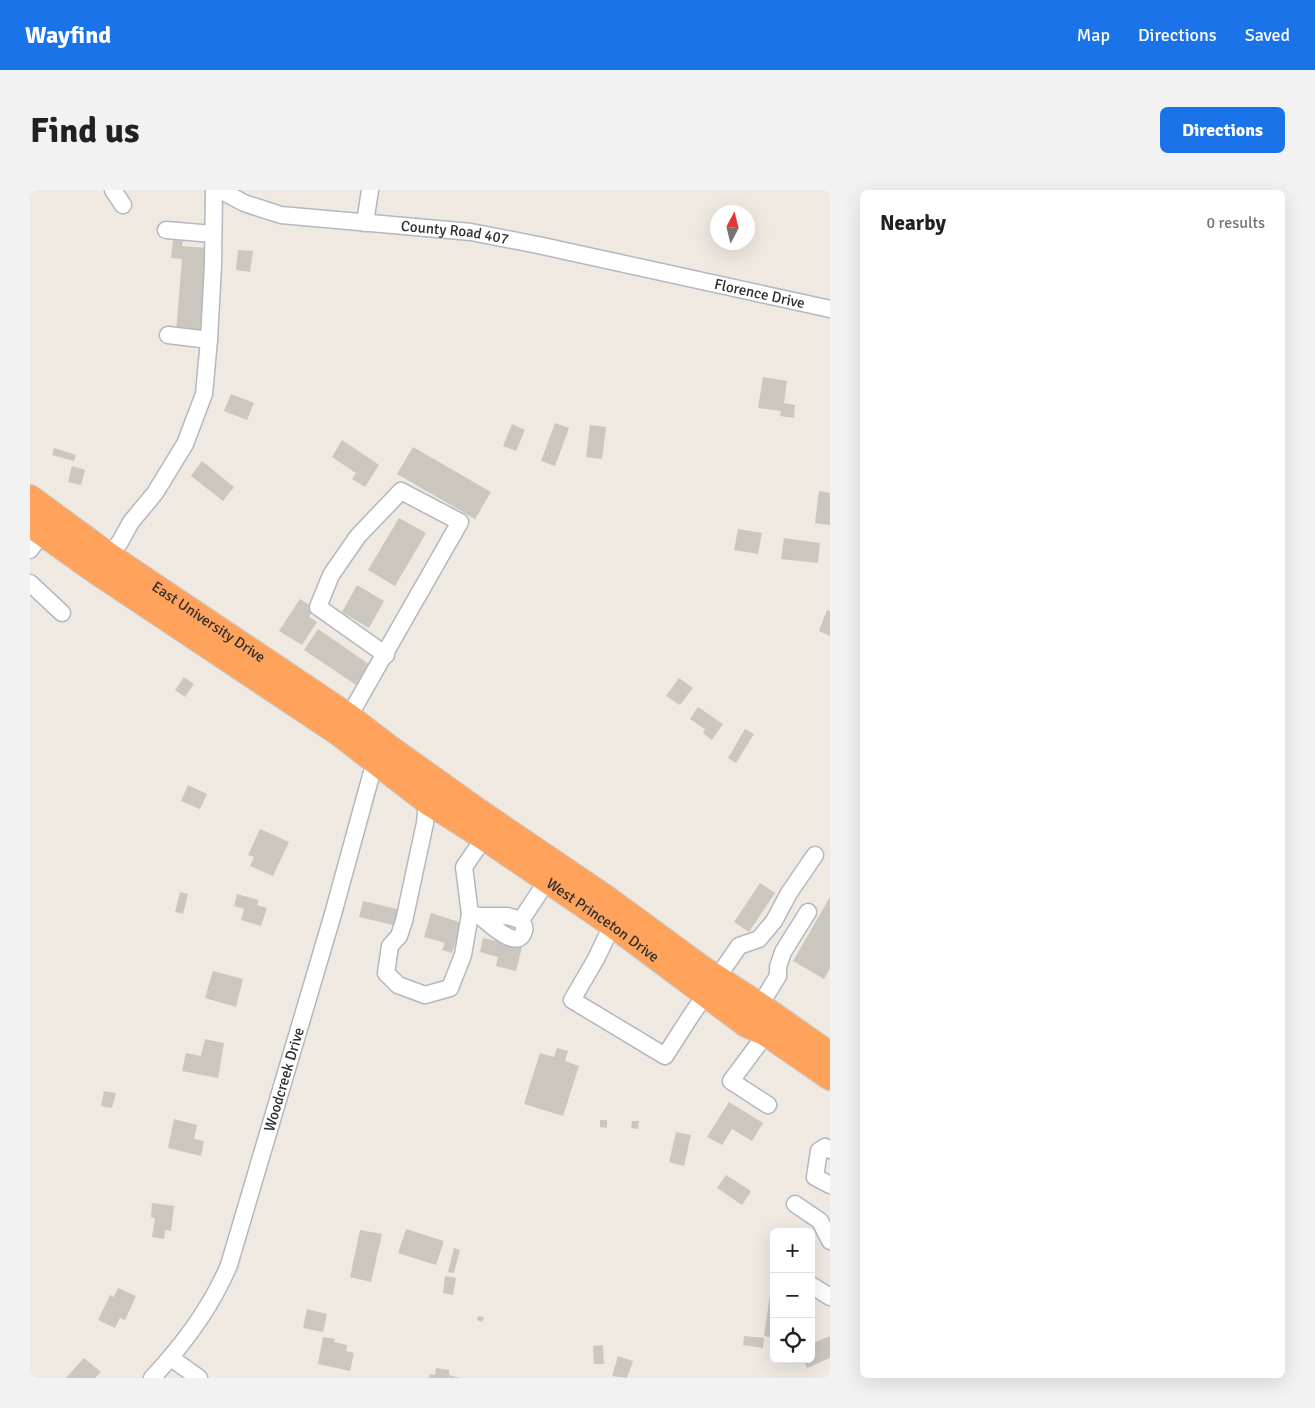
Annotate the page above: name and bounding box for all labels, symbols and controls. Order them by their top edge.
text: Wayfind [25,20,111,50]
text: Map [1077,24,1110,46]
text: Directions [1138,24,1217,46]
text: Saved [1245,24,1290,46]
button: Directions [1160,107,1285,153]
text: Find us [30,109,140,152]
north arrow [710,205,755,250]
text: Nearby [880,210,946,236]
text: 0 results [1206,213,1265,233]
street label: County Road 407 [400,217,510,248]
street label: Florence Drive [713,275,807,312]
street label: East University Drive [148,577,269,666]
street label: West Princeton Drive [543,874,663,966]
street label: Woodcreek Drive [260,1025,308,1134]
map controls [770,1228,815,1363]
button: + [770,1228,815,1273]
button: − [770,1273,815,1318]
button: locate [770,1318,815,1363]

